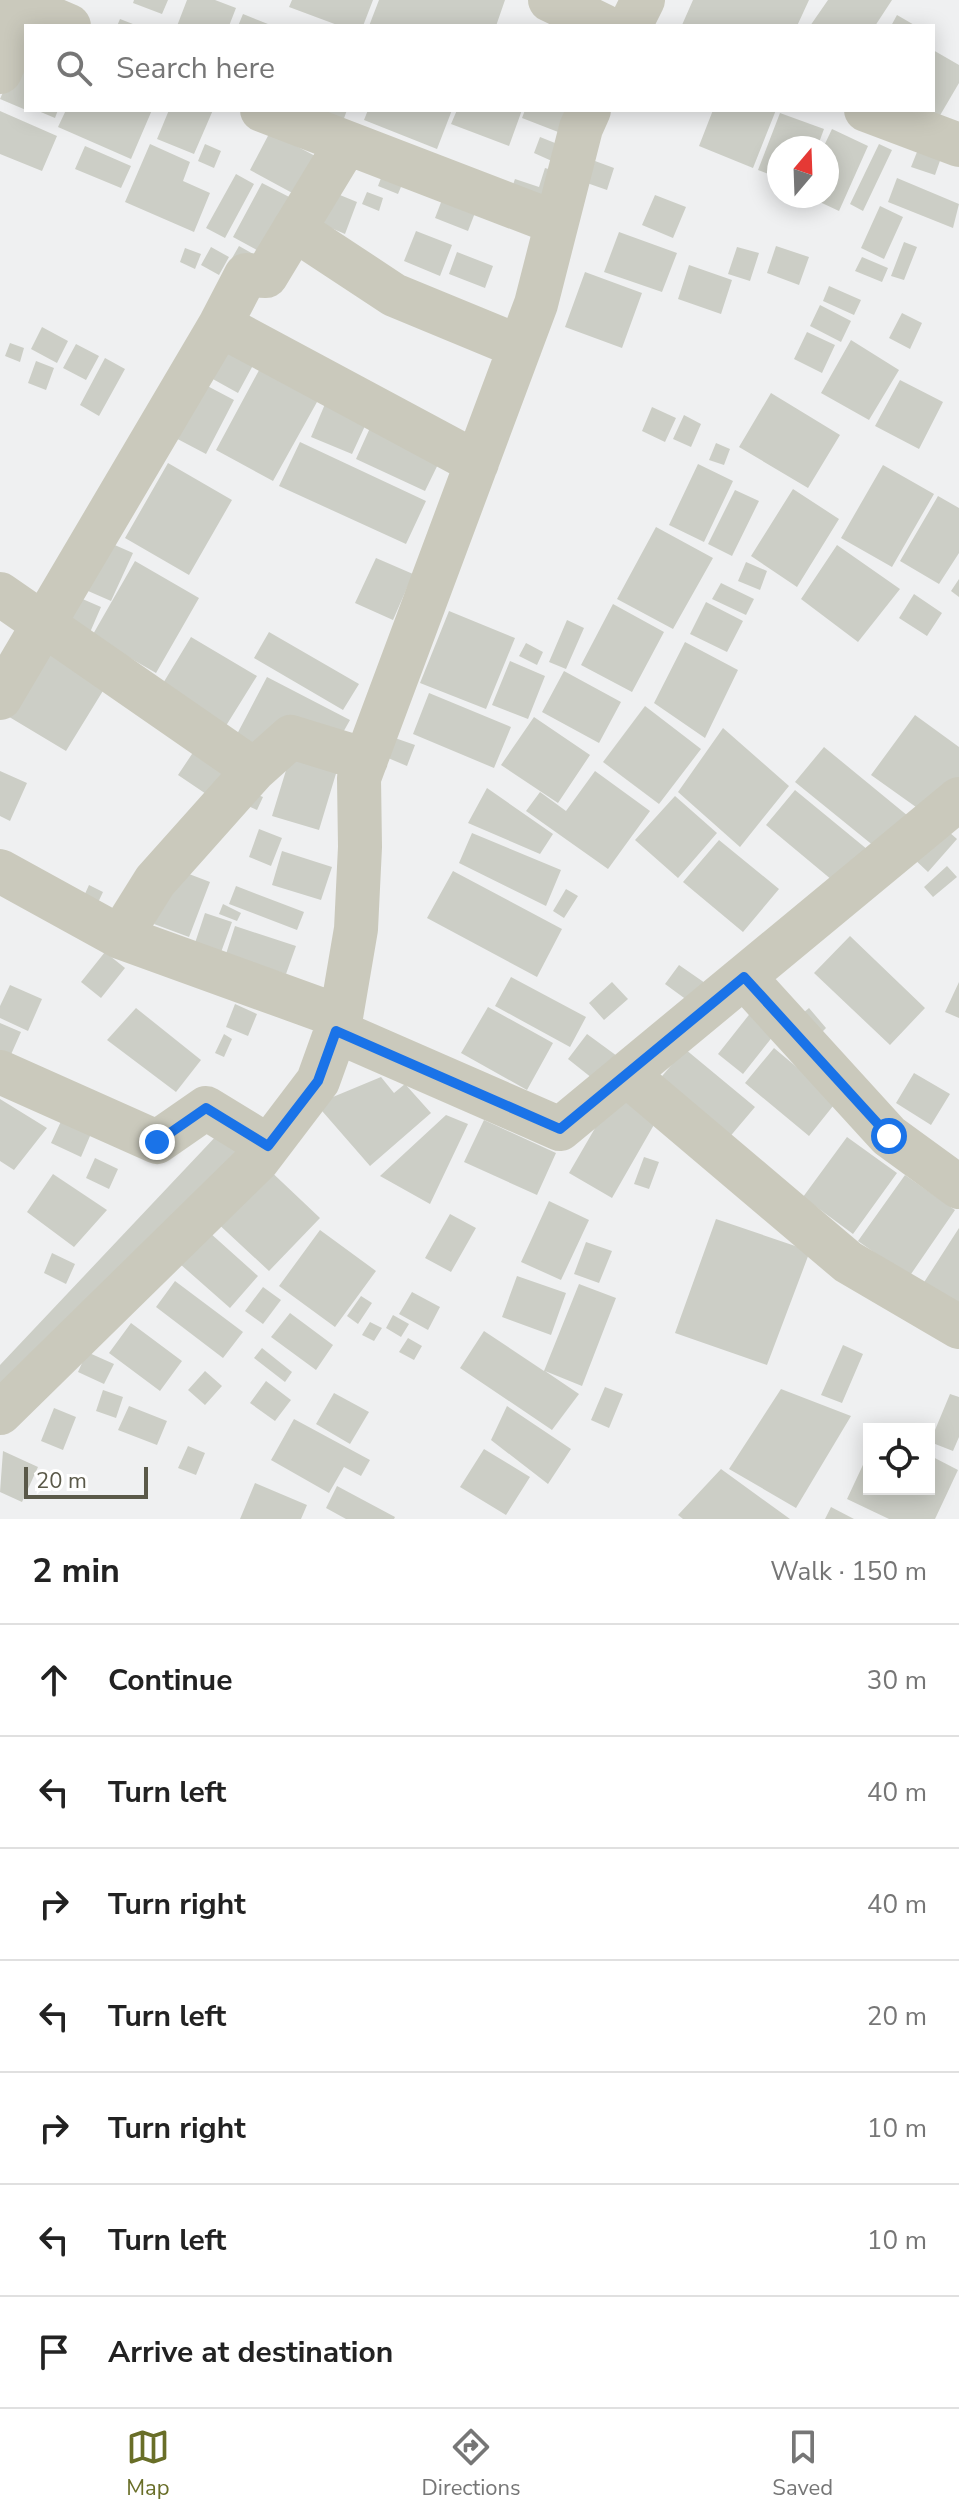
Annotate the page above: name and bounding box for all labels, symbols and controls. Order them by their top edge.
search box [24,24,935,112]
icon: search [52,46,96,90]
text: Search here [116,48,275,89]
north arrow [767,136,839,208]
route start [871,1118,907,1154]
route end [139,1124,175,1160]
map controls [863,1423,935,1495]
button: locate [863,1423,935,1495]
scale bar [24,1463,148,1499]
text: 20 m [36,1466,87,1496]
text: 2 min [32,1548,120,1594]
text: Walk · 150 m [770,1554,927,1589]
icon: ahead [32,1658,76,1702]
text: Continue [108,1660,233,1701]
text: 30 m [867,1663,927,1698]
icon: left [32,1770,76,1814]
text: Turn left [108,1772,226,1813]
text: 40 m [867,1775,927,1810]
icon: right [32,1882,76,1926]
text: Turn right [108,1884,246,1925]
text: 40 m [867,1887,927,1922]
icon: left [32,1994,76,2038]
text: Turn left [108,1996,226,2037]
text: 20 m [867,1999,927,2034]
icon: right [32,2106,76,2150]
text: Turn right [108,2108,246,2149]
text: 10 m [867,2111,927,2146]
icon: left [32,2218,76,2262]
text: Turn left [108,2220,226,2261]
text: 10 m [867,2223,927,2258]
icon: arrive [32,2330,76,2374]
text: Arrive at destination [108,2332,393,2373]
tab: Map [126,2425,170,2503]
tab: Directions [422,2425,521,2503]
tab: Saved [772,2425,833,2503]

